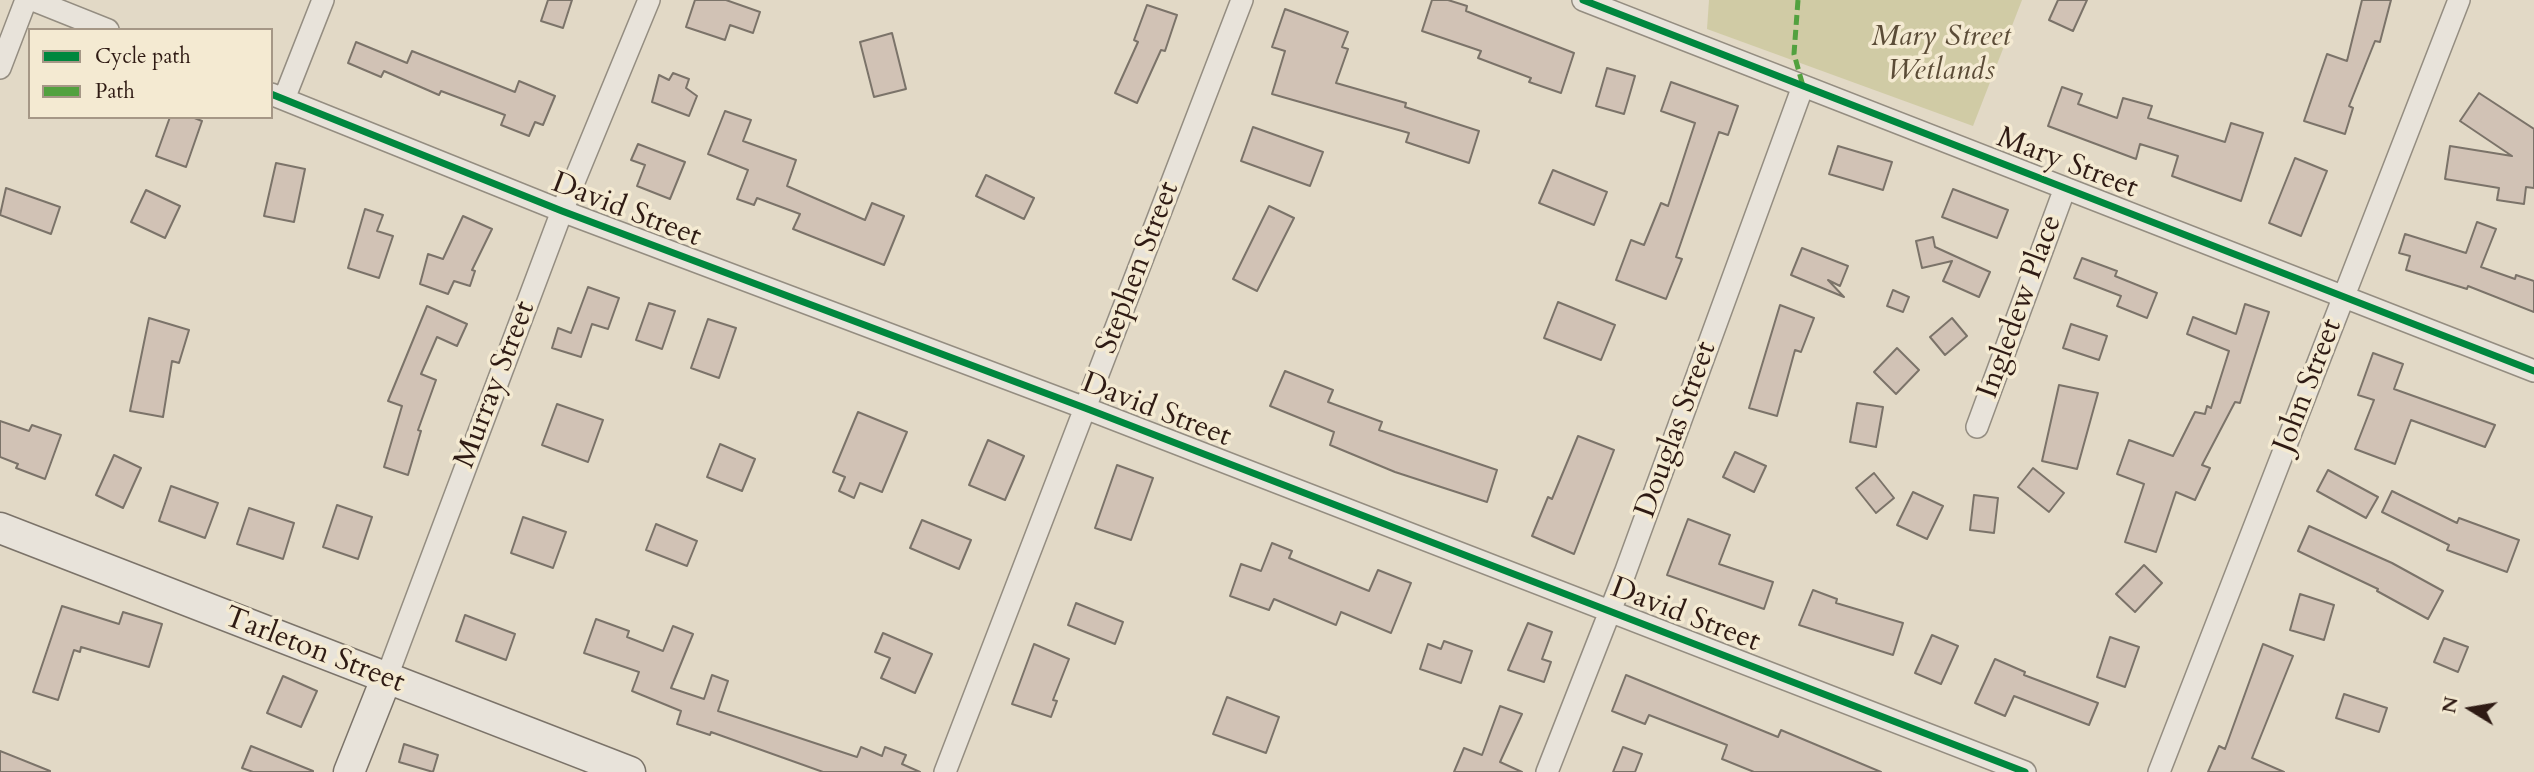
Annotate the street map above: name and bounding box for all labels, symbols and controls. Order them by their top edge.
park label: Mary Street Wetlands [1871,20,2011,90]
legend [28,28,273,119]
text: Cycle path [95,42,191,71]
text: Path [95,77,135,106]
street label: Mary Street [1991,121,2143,207]
street label: David Street [546,166,706,256]
street label: Stephen Street [1090,177,1188,359]
street label: Ingledew Place [1971,210,2071,404]
street label: Murray Street [448,297,544,473]
street label: John Street [2267,314,2351,458]
street label: Douglas Street [1628,337,1726,523]
street label: David Street [1076,366,1236,456]
street label: David Street [1605,571,1765,661]
street label: Tarleton Street [219,600,409,702]
north arrow [2436,674,2506,744]
text: N [2436,694,2465,716]

